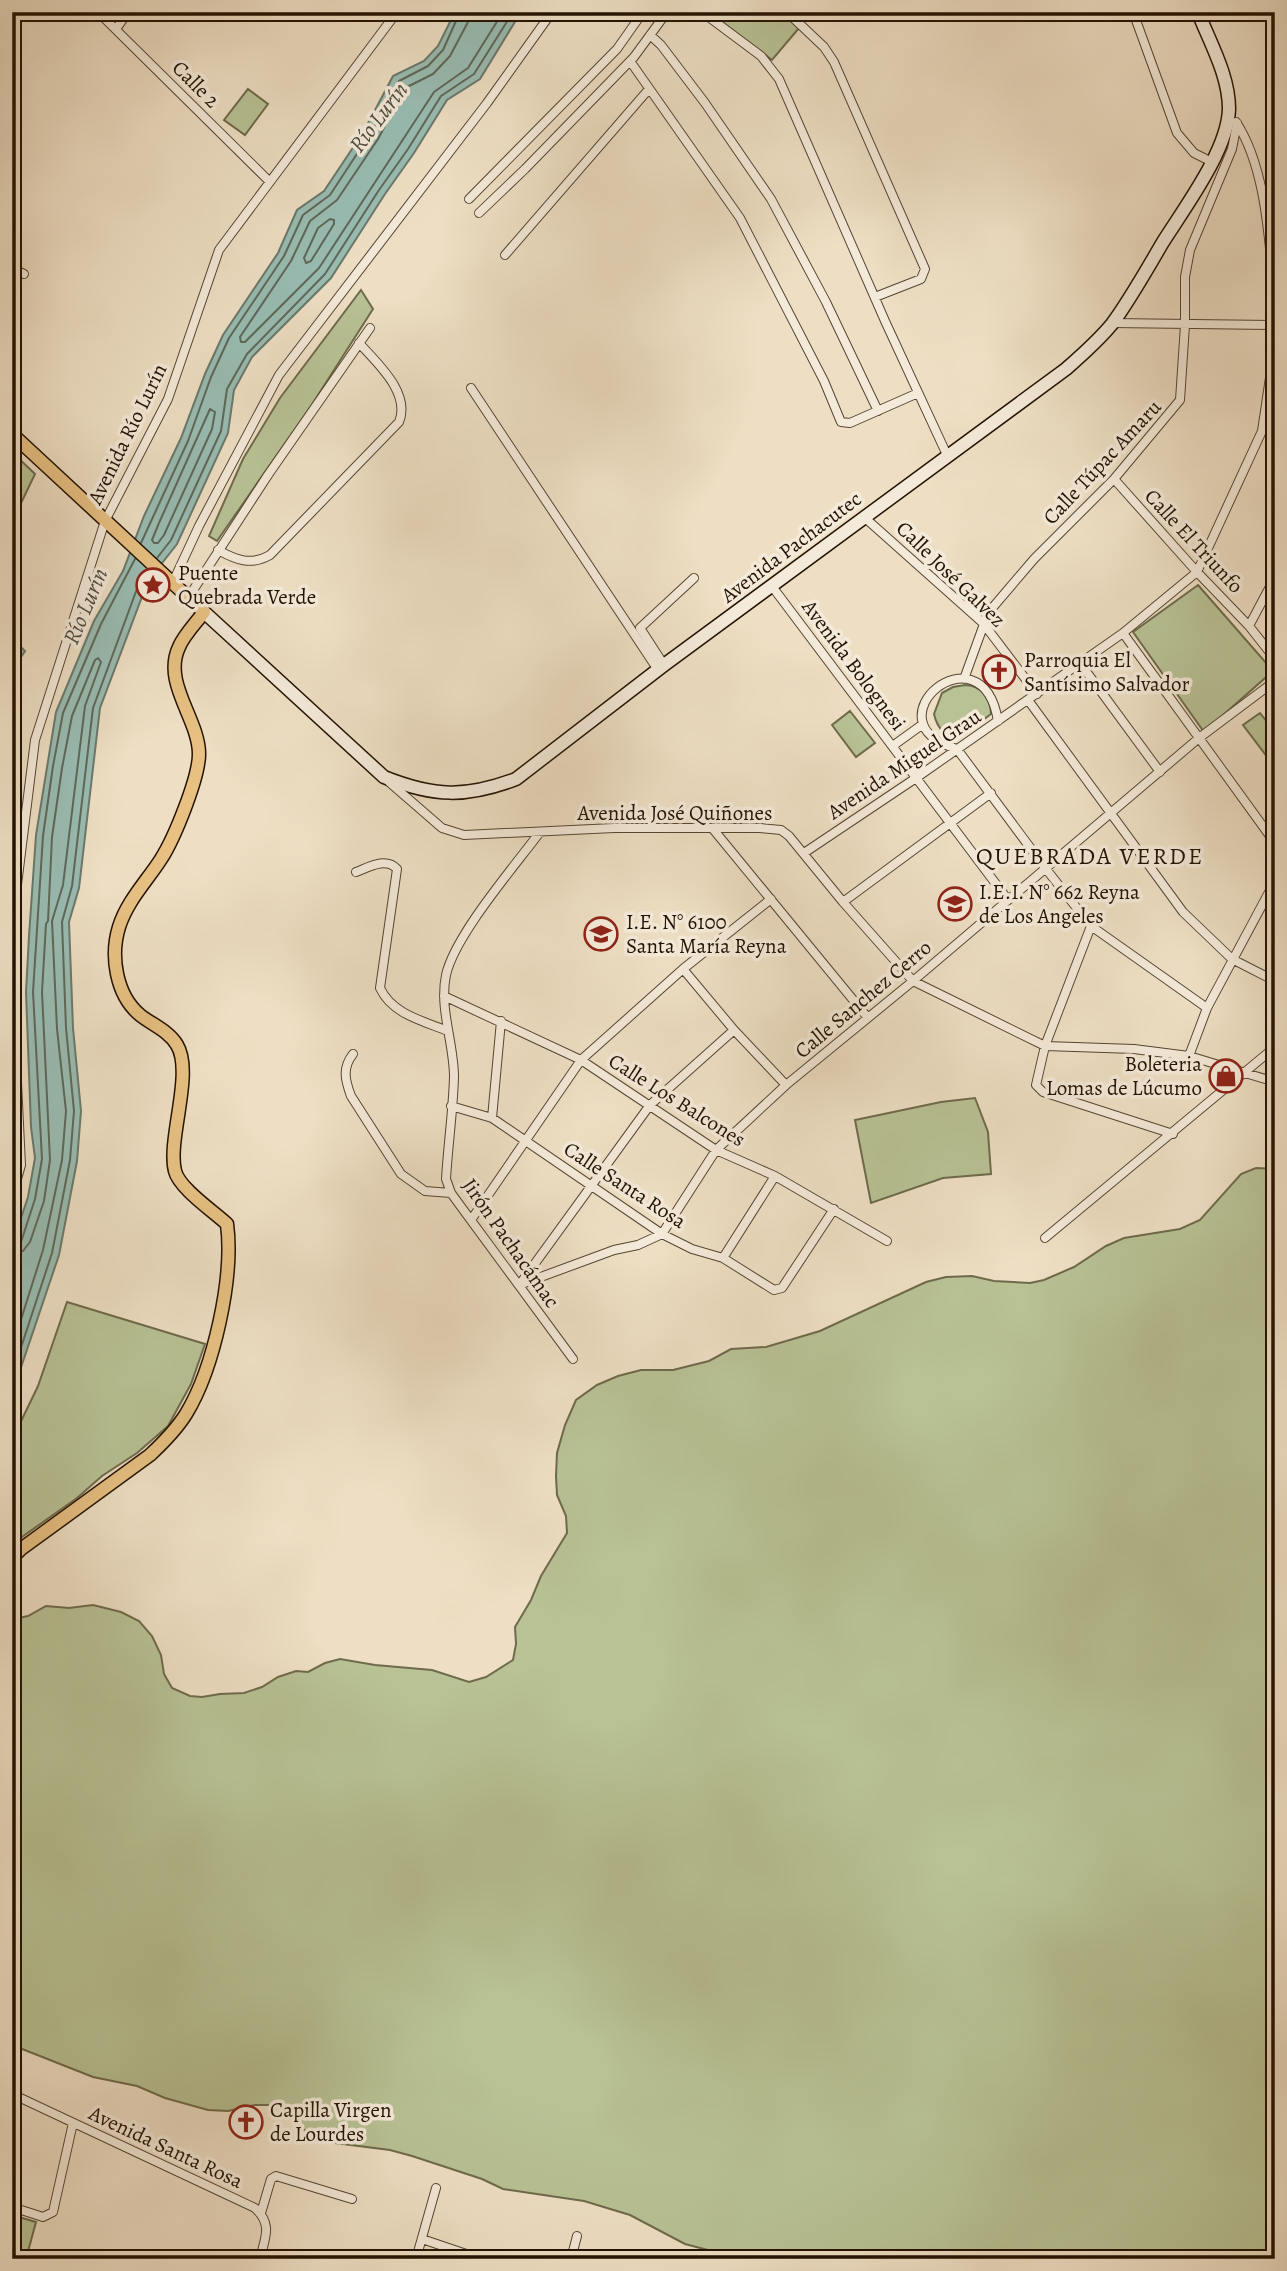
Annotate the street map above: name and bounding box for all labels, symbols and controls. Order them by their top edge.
street label: Calle 2 [166,54,226,114]
water label: Río Lurín [342,76,415,159]
street label: Avenida Río Lurín [80,359,173,510]
street label: Calle Túpac Amaru [1037,393,1168,531]
street label: Calle El Triunfo [1138,483,1250,599]
street label: Avenida Pachacutec [714,485,867,610]
street label: Calle José Galvez [890,515,1012,633]
place label: Puente Quebrada Verde [178,559,316,611]
water label: Río Lurín [55,563,115,649]
place icon: Puente Quebrada Verde [134,566,172,604]
street label: Avenida Bolognesi [795,593,912,736]
place label: Parroquia El Santísimo Salvador [1024,646,1190,698]
church icon: Parroquia El Santísimo Salvador [980,653,1018,691]
street label: Avenida Miguel Grau [821,702,987,826]
street label: Avenida José Quiñones [577,799,772,827]
district label: QUEBRADA VERDE [976,840,1204,872]
place label: I.E.I. N° 662 Reyna de Los Angeles [979,878,1140,930]
school or university icon: I.E.I. N° 662 Reyna de Los Angeles [936,885,974,923]
place label: I.E. N° 6100 Santa María Reyna [626,908,787,960]
school or university icon: I.E. N° 6100 Santa María Reyna [582,915,620,953]
street label: Calle Sanchez Cerro [789,933,937,1065]
street label: Calle Los Balcones [603,1047,751,1153]
place label: Boleteria Lomas de Lúcumo [1046,1050,1202,1102]
shop icon: Boleteria Lomas de Lúcumo [1207,1057,1245,1095]
street label: Calle Santa Rosa [558,1135,692,1235]
street label: Jirón Pachacámac [456,1173,566,1313]
place label: Capilla Virgen de Lourdes [270,2096,392,2148]
street label: Avenida Santa Rosa [84,2099,248,2195]
church icon: Capilla Virgen de Lourdes [227,2103,265,2141]

